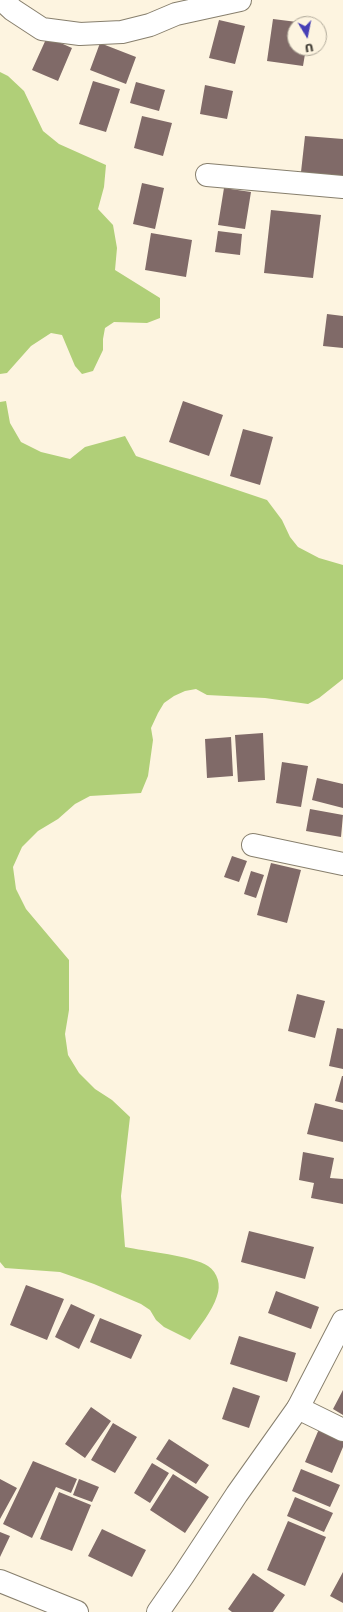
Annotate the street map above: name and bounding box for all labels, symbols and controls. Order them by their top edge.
north arrow [287,16,327,56]
text: U [303,40,315,55]

